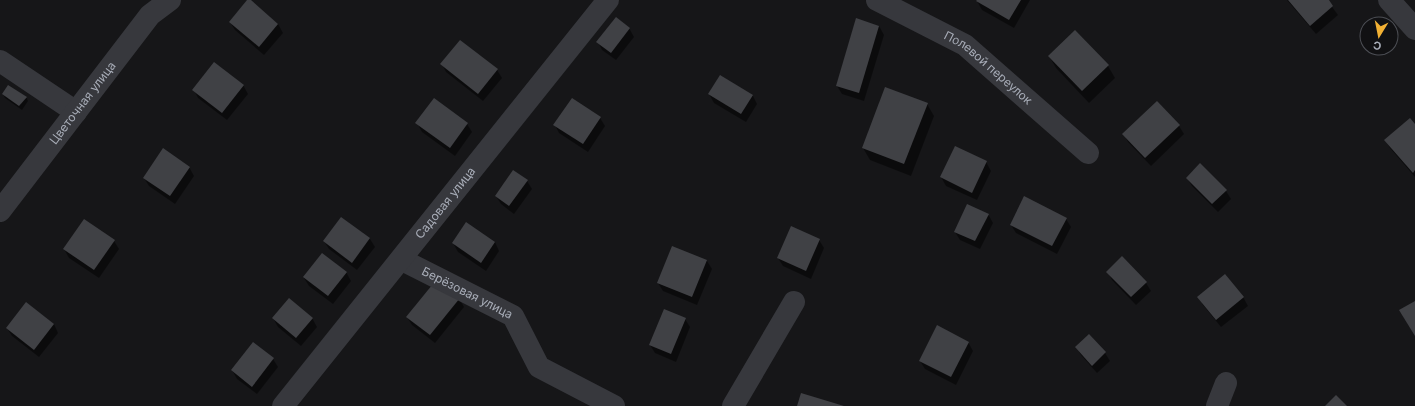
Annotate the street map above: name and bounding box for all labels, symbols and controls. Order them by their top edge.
north arrow [1359,16,1399,56]
street label: Полевой переулок [942,28,1036,108]
text: С [1372,38,1382,53]
street label: Цветочная улица [46,58,119,147]
street label: Садовая улица [412,164,478,242]
street label: Берёзовая улица [419,263,515,322]

